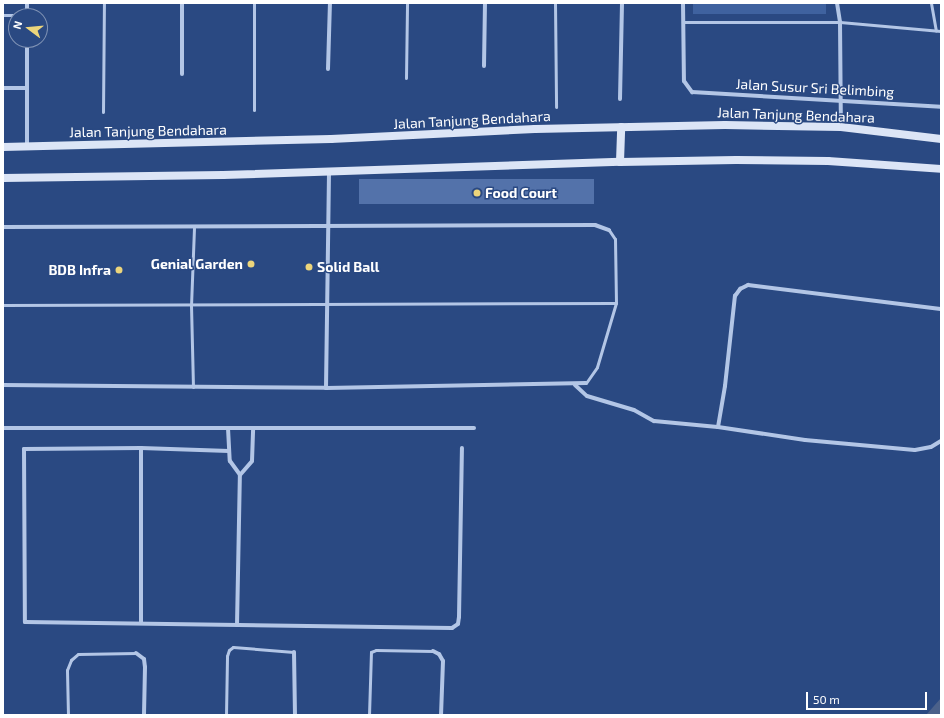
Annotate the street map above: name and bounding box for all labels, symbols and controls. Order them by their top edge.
north arrow [8,8,48,48]
text: N [10,19,24,30]
street label: Jalan Susur Sri Belimbing [735,75,895,101]
street label: Jalan Tanjung Bendahara [717,104,875,126]
street label: Jalan Tanjung Bendahara [393,107,551,133]
street label: Jalan Tanjung Bendahara [69,121,227,141]
place label: Food Court [485,185,557,201]
marker: Food Court [472,188,482,198]
place label: Genial Garden [151,256,243,272]
marker: Genial Garden [246,259,256,269]
place label: Solid Ball [317,259,379,275]
place label: BDB Infra [48,262,111,278]
marker: Solid Ball [304,262,314,272]
marker: BDB Infra [114,265,124,275]
scale bar [808,684,929,710]
text: 50 m [813,692,840,706]

